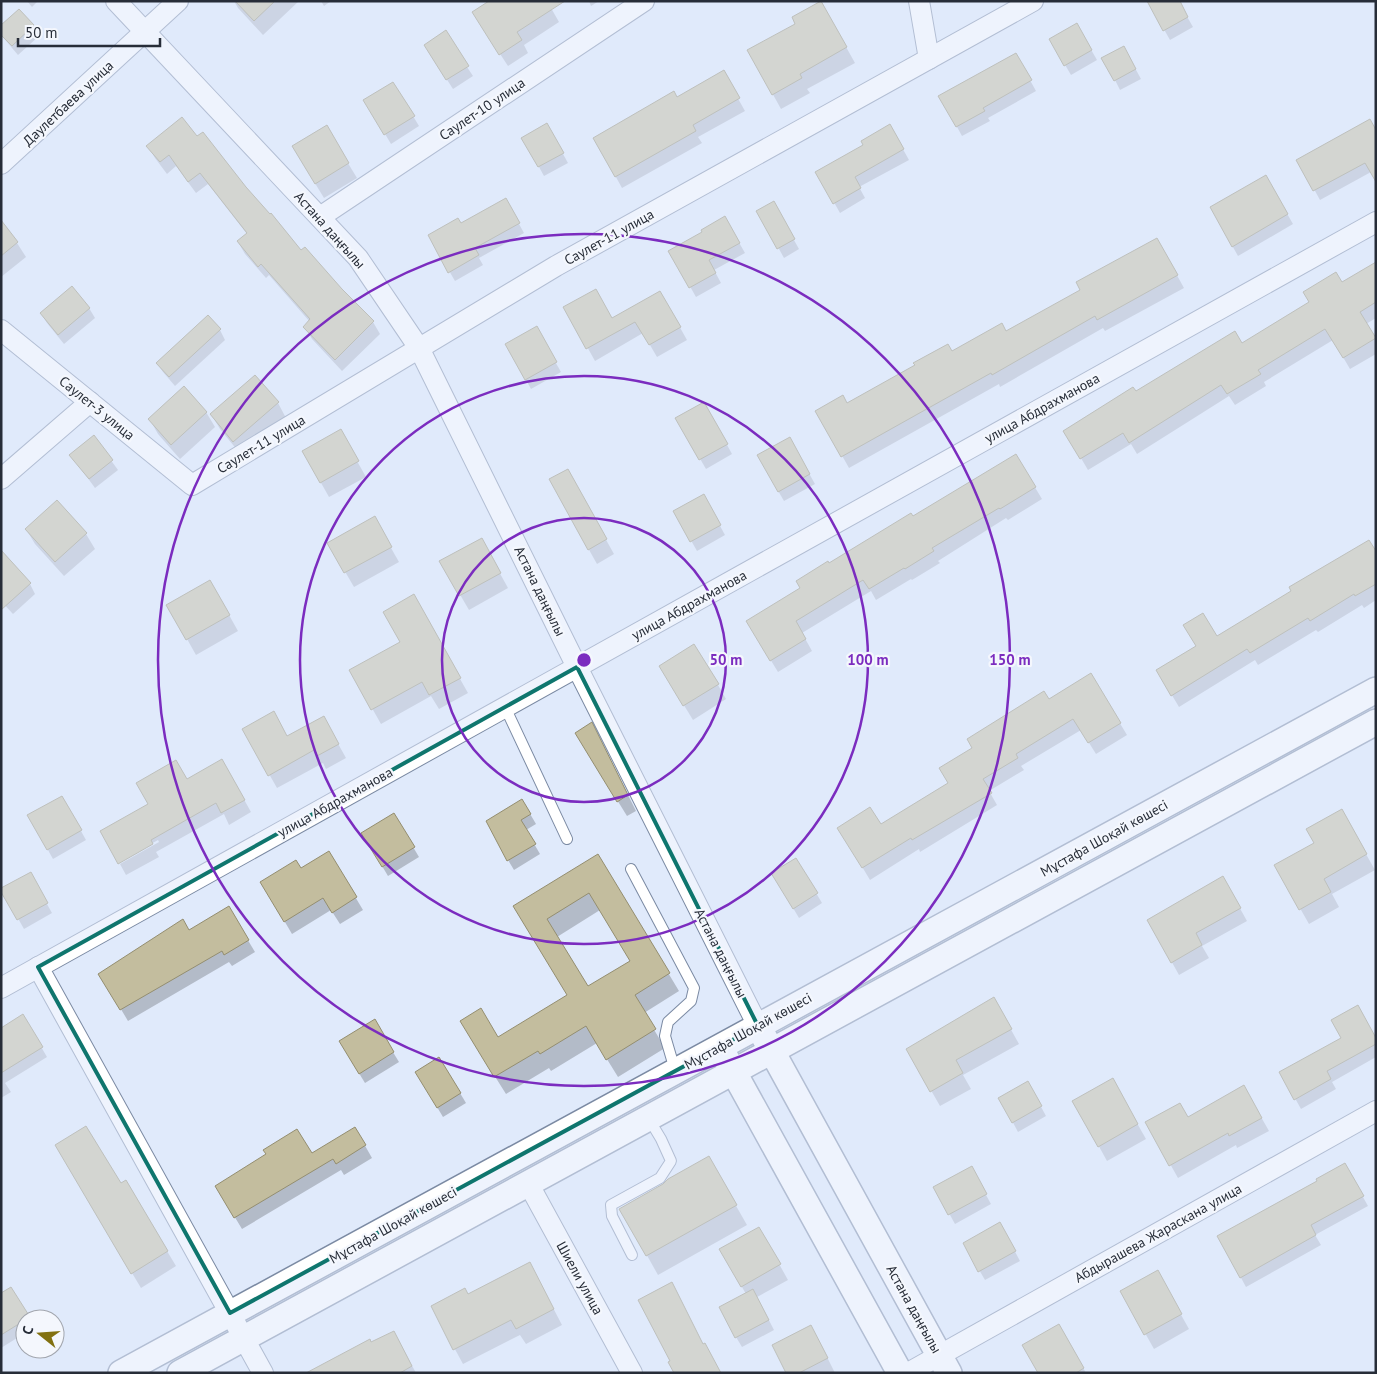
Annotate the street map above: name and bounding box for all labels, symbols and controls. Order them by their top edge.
scale bar [18,15,160,47]
text: 50 m [25,23,58,42]
street label: Даулетбаева улица [19,56,117,150]
street label: Саулет-10 улица [436,74,528,144]
street label: Астана даңғылы [291,188,369,272]
street label: Саулет-11 улица [561,205,657,269]
street label: улица Абдрахманова [981,369,1103,447]
street label: Саулет-3 улица [55,372,139,444]
street label: Саулет-11 улица [214,411,308,477]
street label: Астана даңғылы [510,543,570,639]
street label: улица Абдрахманова [628,566,750,644]
text: 50 m [710,650,742,669]
text: 100 m [847,650,889,669]
text: 150 m [989,650,1031,669]
centre of rings [575,651,593,669]
street label: улица Абдрахманова [274,763,396,841]
street label: Мұстафа Шоқай көшесі [1037,795,1171,881]
street label: Астана даңғылы [691,905,751,1001]
street label: Мұстафа Шоқай көшесі [681,988,815,1074]
street label: Абдырашева Жараскана улица [1071,1179,1245,1287]
street label: Мұстафа Шоқай көшесі [326,1182,460,1268]
street label: Шиели улица [553,1238,607,1318]
street label: Астана даңғылы [882,1262,946,1356]
north arrow [15,1309,65,1359]
text: С [18,1324,37,1337]

